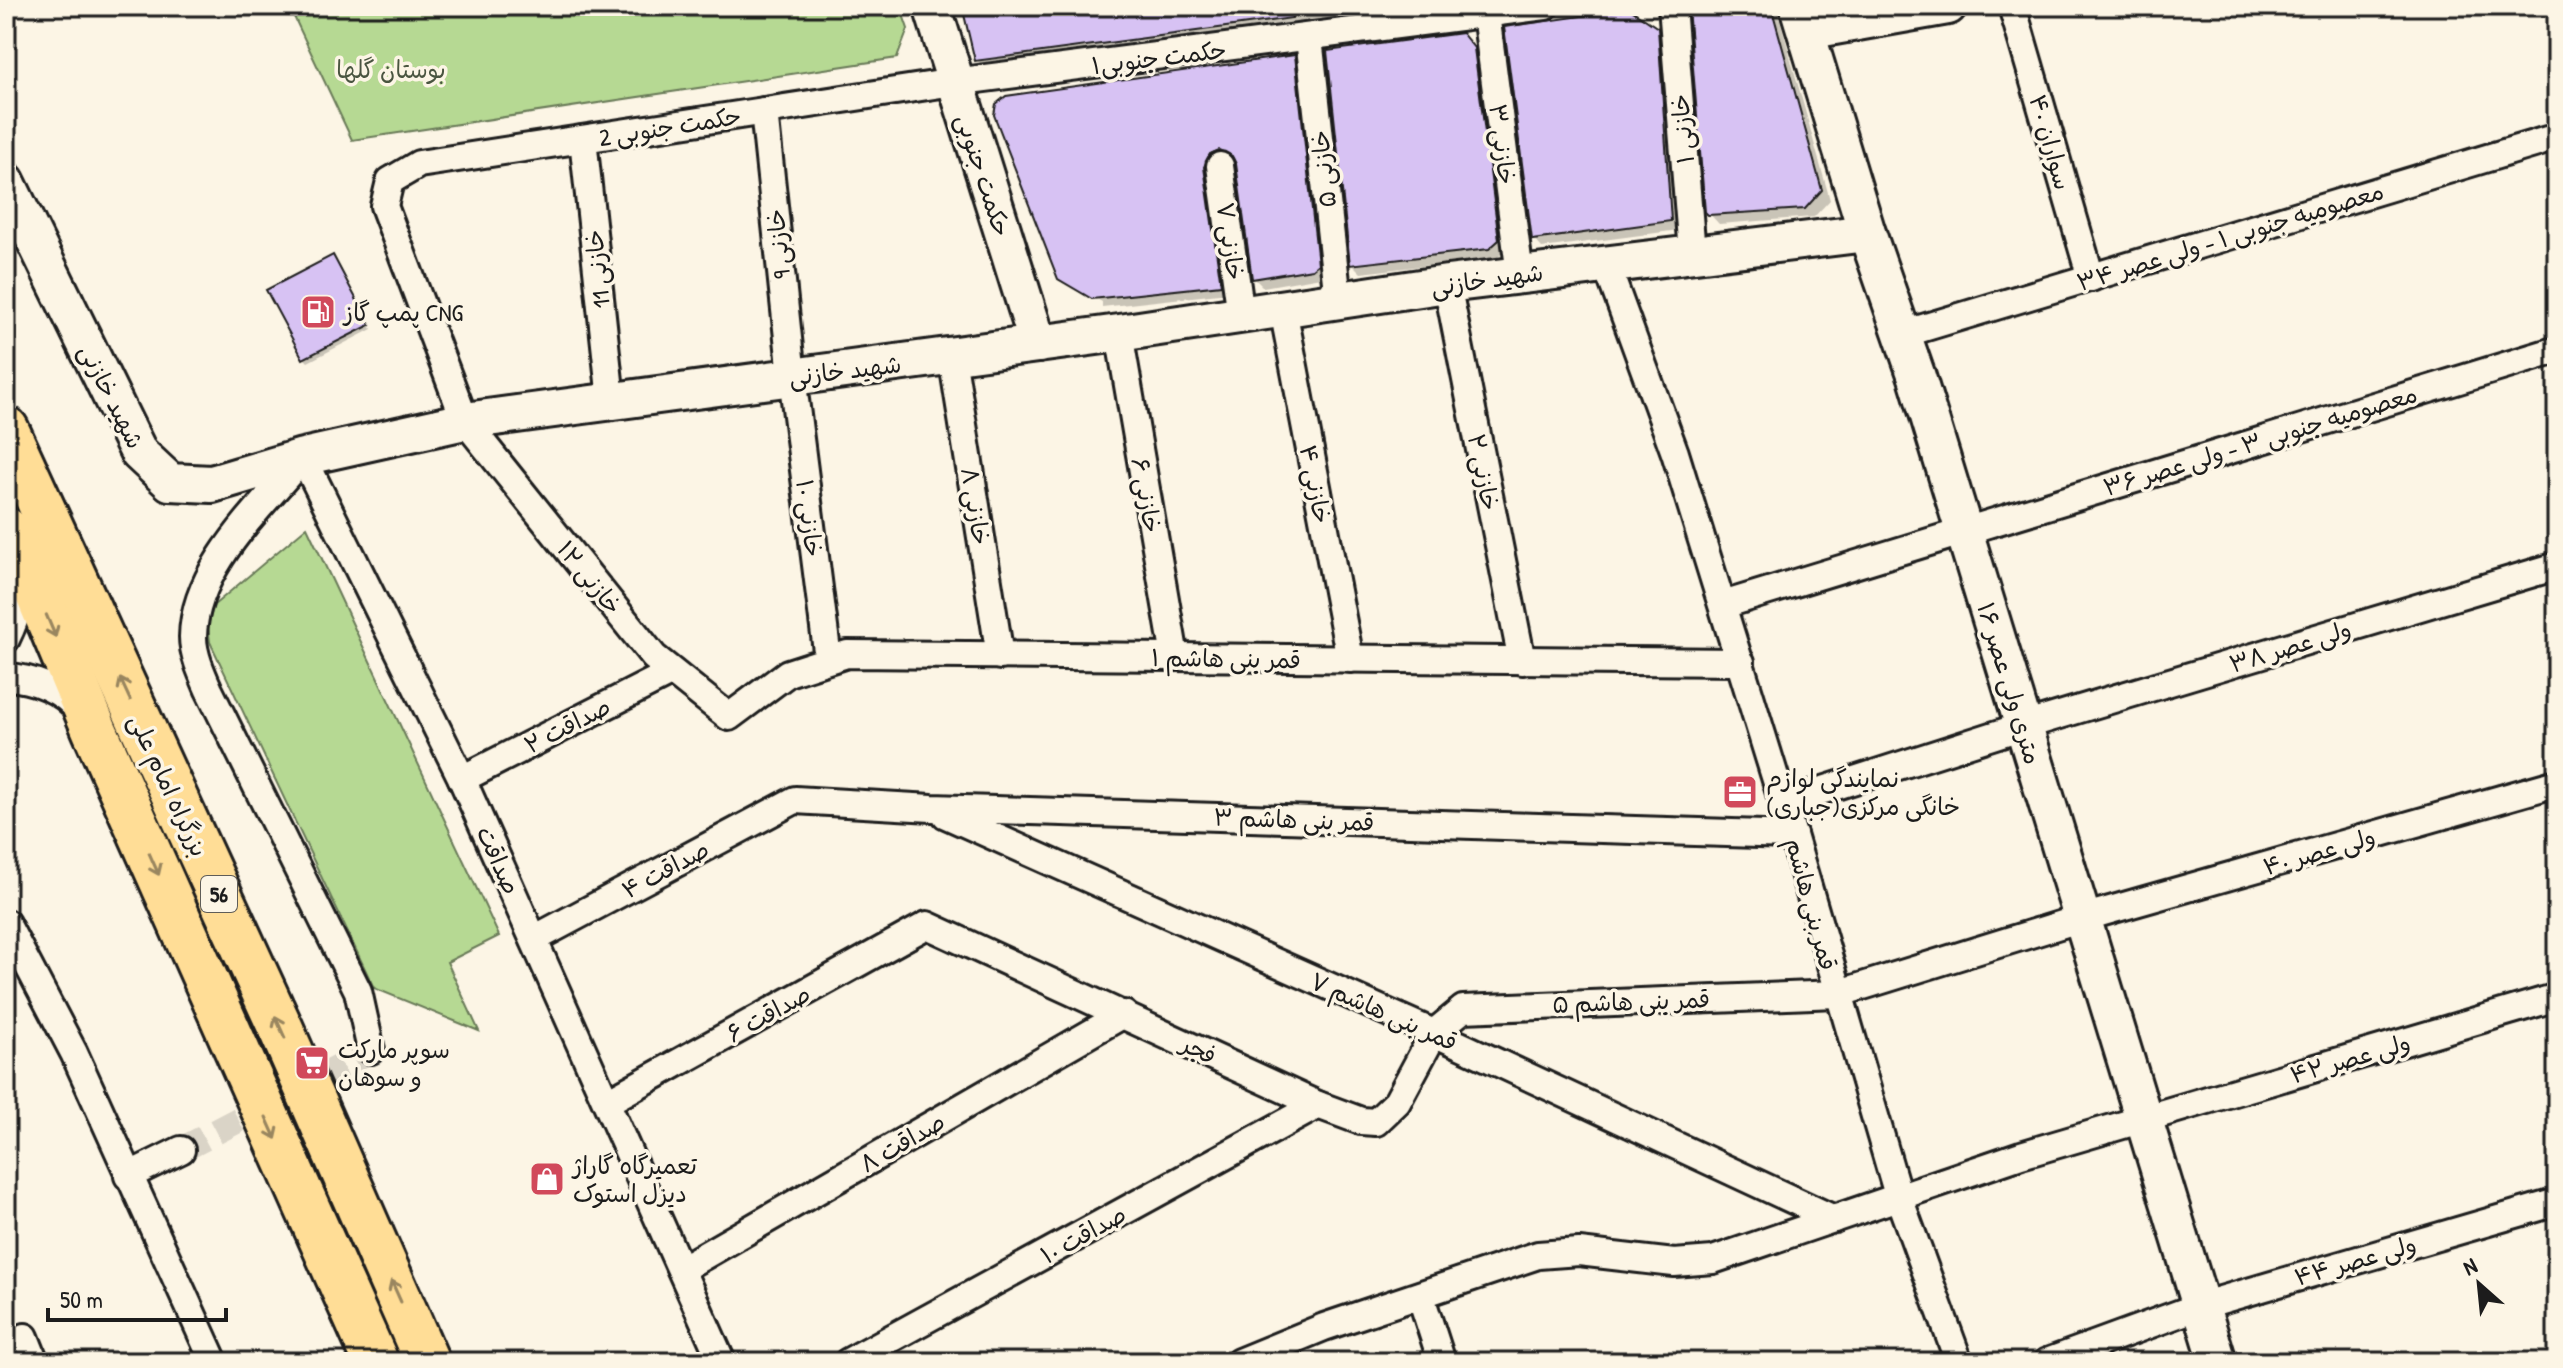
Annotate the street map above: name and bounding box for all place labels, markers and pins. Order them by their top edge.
fuel station icon: پمپ گاز CNG [299,293,337,331]
place label: پمپ گاز CNG [342,296,464,328]
place label: نمایندگی لوازم خانگی مرکزی(جباری) [1766,762,1960,822]
office icon: نمایندگی لوازم خانگی مرکزی(جباری) [1721,773,1759,811]
place label: سوپر مارکت و سوهان [338,1033,450,1093]
supermarket icon: سوپر مارکت و سوهان [293,1044,331,1082]
place label: تعمیرگاه گاراژ دیزل استوک [571,1149,698,1209]
shop icon: تعمیرگاه گاراژ دیزل استوک [528,1160,566,1198]

